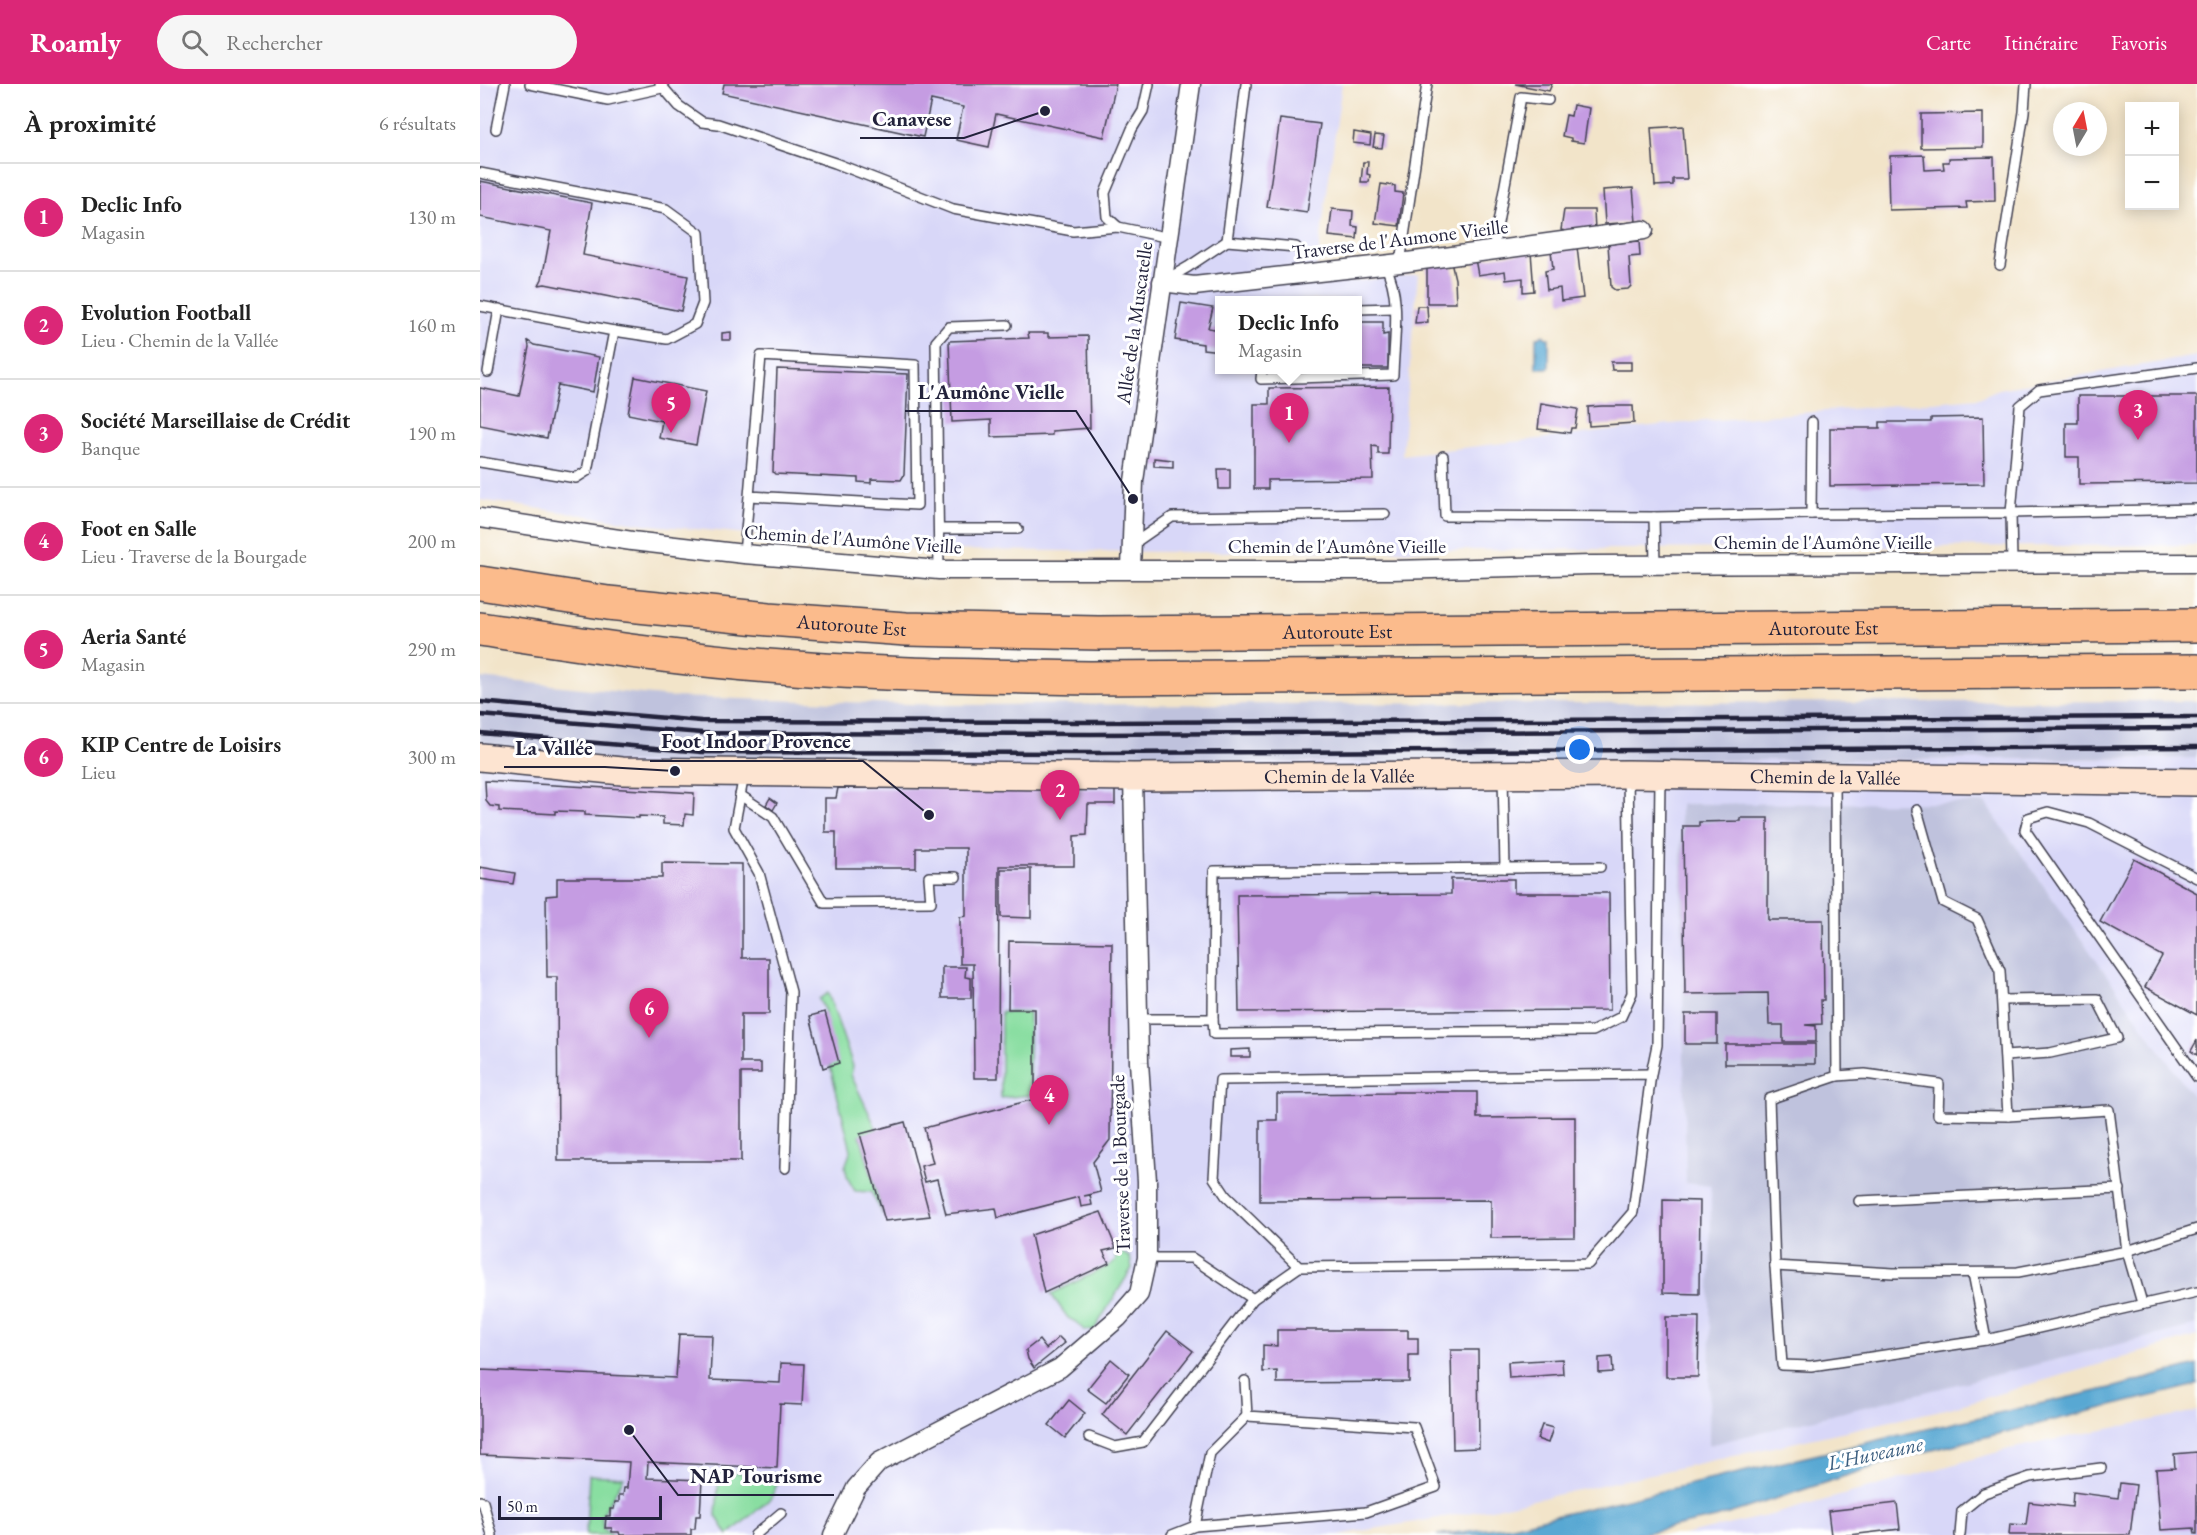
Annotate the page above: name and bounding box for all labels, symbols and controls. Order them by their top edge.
search box [157,15,577,69]
text: Roamly [30,24,121,60]
icon: search [178,26,211,59]
text: Rechercher [226,28,323,57]
text: Carte [1926,29,1971,56]
text: Itinéraire [2004,29,2078,56]
text: Favoris [2111,29,2167,56]
callout: Canavese [860,99,964,138]
north arrow [2053,102,2107,156]
map controls [2125,102,2179,210]
button: + [2125,102,2179,156]
text: Canavese [872,105,952,132]
text: À proximité [24,106,156,140]
text: 6 résultats [379,110,456,136]
button: − [2125,156,2179,210]
text: Declic Info [81,190,182,219]
text: 1 [38,204,49,230]
text: 130 m [408,204,456,230]
street label: Traverse de l'Aumone Vieille [1290,213,1510,265]
text: Magasin [81,219,145,245]
street label: Allée de la Muscatelle [1110,240,1158,407]
popup [1215,296,1362,374]
text: Evolution Football [81,298,251,327]
text: Declic Info [1238,308,1339,337]
text: 2 [38,312,49,338]
text: 160 m [408,312,456,338]
text: Lieu · Chemin de la Vallée [81,327,278,353]
text: Magasin [1238,337,1302,363]
callout: L'Aumône Vielle [905,372,1076,411]
text: L'Aumône Vielle [918,378,1064,405]
pin: 5 [652,384,690,433]
pin: 3 [2118,390,2158,440]
pin: 1 [1270,394,1308,443]
text: Société Marseillaise de Crédit [81,406,350,435]
text: 3 [38,420,49,446]
text: 190 m [408,420,456,446]
text: Banque [81,435,140,461]
text: Foot en Salle [81,514,196,543]
street label: Chemin de l'Aumône Vieille [743,518,963,560]
text: 4 [38,528,49,554]
text: 200 m [408,528,456,554]
street label: Chemin de l'Aumône Vieille [1714,529,1932,555]
street label: Chemin de l'Aumône Vieille [1228,533,1446,559]
text: Lieu · Traverse de la Bourgade [81,543,307,569]
street label: Autoroute Est [795,608,908,642]
street label: Autoroute Est [1767,614,1879,641]
street label: Autoroute Est [1281,618,1393,645]
text: Aeria Santé [81,622,186,651]
text: 5 [38,636,49,662]
text: 290 m [408,636,456,662]
text: Magasin [81,651,145,677]
callout: Foot Indoor Provence [650,722,863,761]
text: Foot Indoor Provence [661,727,851,754]
callout: La Vallée [504,728,605,767]
text: KIP Centre de Loisirs [81,730,281,759]
text: La Vallée [515,734,593,761]
your location [1565,735,1594,764]
text: 6 [38,744,49,770]
text: 300 m [408,744,456,770]
text: Lieu [81,759,116,785]
street label: Chemin de la Vallée [1264,762,1415,789]
street label: Chemin de la Vallée [1750,763,1901,791]
pin: 2 [1040,770,1080,820]
pin: 6 [630,988,668,1038]
street label: Traverse de la Bourgade [1104,1074,1136,1254]
pin: 4 [1030,1076,1068,1125]
water label: L'Huveaune [1824,1430,1926,1477]
callout: NAP Tourisme [678,1456,834,1495]
text: NAP Tourisme [690,1462,822,1489]
scale bar [498,1493,662,1520]
text: 50 m [507,1496,538,1517]

